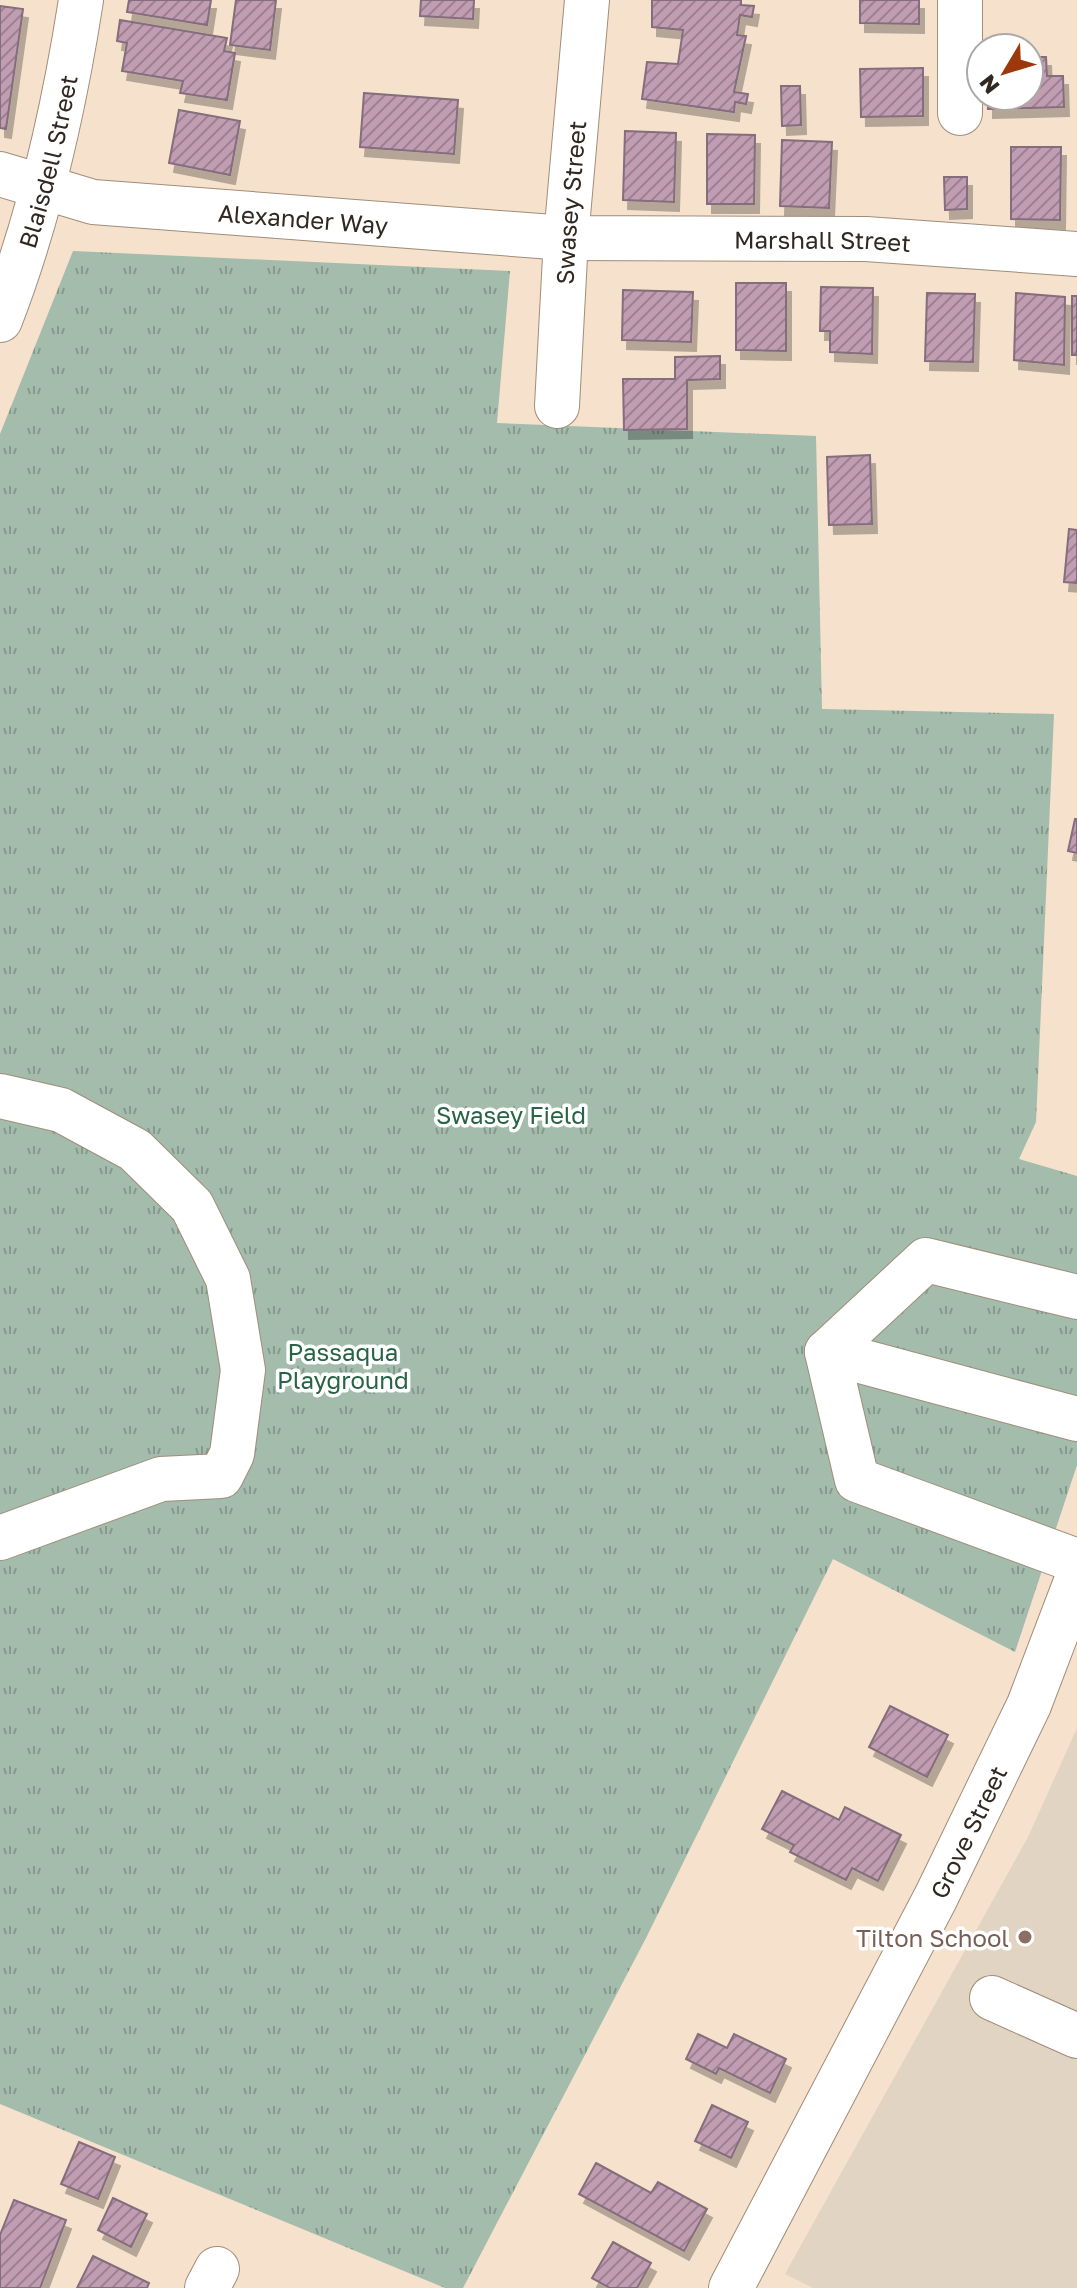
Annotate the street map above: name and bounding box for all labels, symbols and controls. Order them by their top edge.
north arrow [965,32,1045,112]
text: N [973,70,1005,100]
street label: Blaisdell Street [12,72,82,251]
street label: Swasey Street [549,119,591,285]
street label: Alexander Way [217,197,389,239]
street label: Marshall Street [734,224,912,257]
park label: Swasey Field [436,1100,586,1129]
park label: Passaqua Playground [277,1337,409,1394]
street label: Grove Street [923,1761,1012,1903]
place label: Tilton School [856,1923,1009,1952]
marker: Tilton School [1016,1928,1034,1946]

